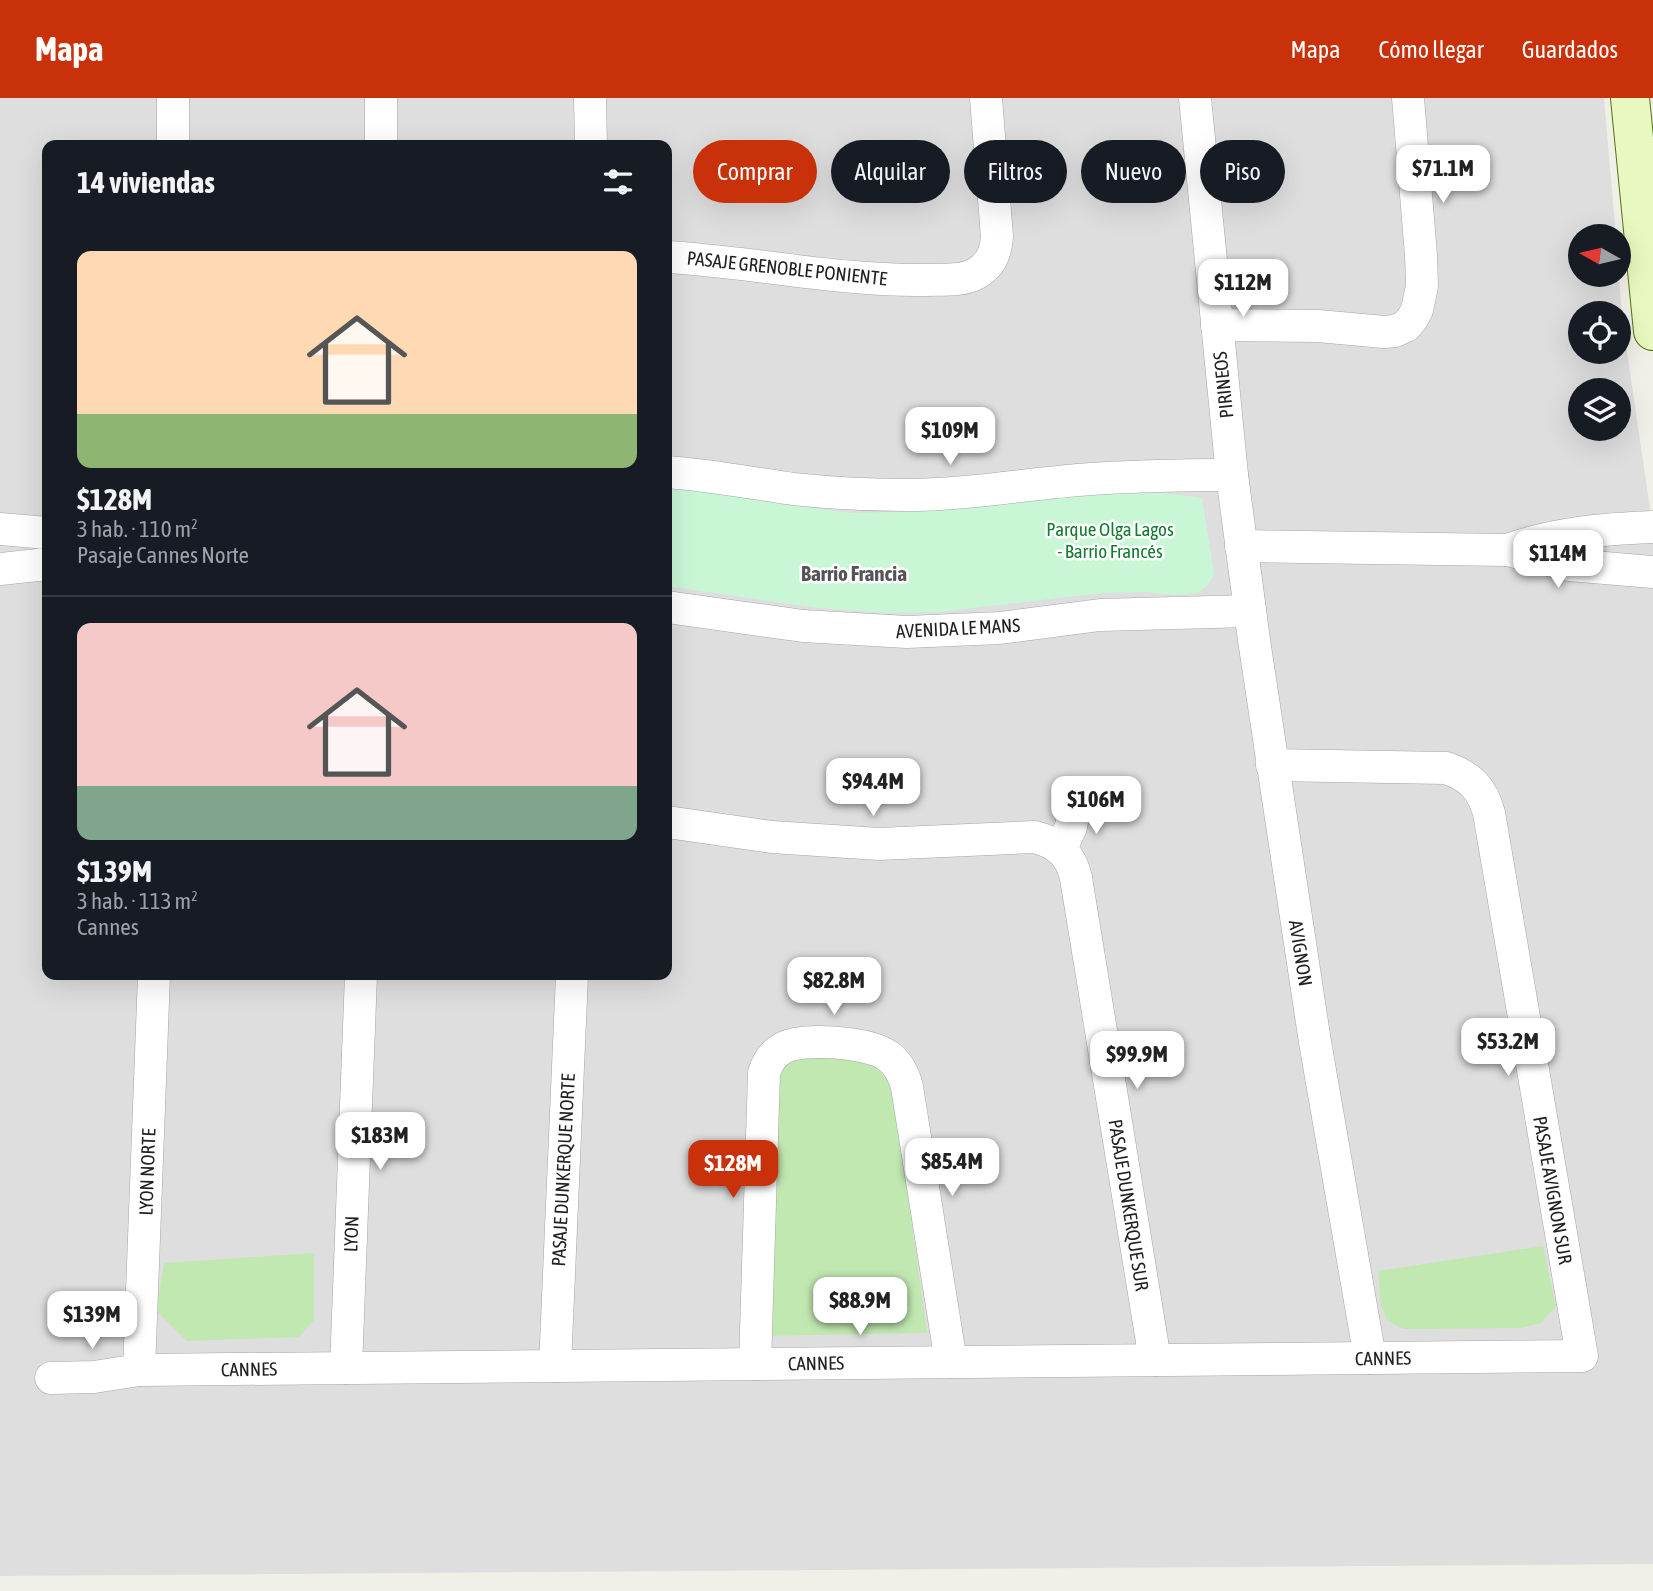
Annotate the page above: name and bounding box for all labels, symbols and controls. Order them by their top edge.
text: Mapa [35,30,103,68]
text: Mapa [1291,36,1340,63]
text: Cómo llegar [1378,36,1484,63]
text: Guardados [1522,36,1618,63]
chip: Comprar [693,140,817,203]
chip: Alquilar [831,140,950,203]
chip: Filtros [964,140,1067,203]
chip: Nuevo [1081,140,1186,203]
chip: Piso [1200,140,1285,203]
pin: $71.1M [1386,146,1500,205]
text: $71.1M [1412,155,1474,181]
icon: filters [599,163,637,201]
text: 14 viviendas [77,165,215,199]
north arrow [1568,224,1631,287]
map controls [1568,224,1631,441]
street label: PASAJE GRENOBLE PONIENTE [686,247,888,289]
pin: $112M [1194,260,1292,319]
text: $112M [1214,269,1272,295]
icon: home [294,297,420,423]
button: locate [1568,301,1631,364]
street label: PIRINEOS [1209,351,1237,419]
button: layers [1568,378,1631,441]
pin: $109M [901,408,999,467]
text: $109M [921,417,979,443]
text: $128M [77,482,152,516]
text: 3 hab. · 110 m² [77,516,198,542]
park label: Parque Olga Lagos - Barrio Francés [1046,518,1174,562]
pin: $114M [1509,531,1607,590]
text: $114M [1529,540,1587,566]
text: Pasaje Cannes Norte [77,542,249,568]
district label: Barrio Francia [801,561,907,585]
street label: AVENIDA LE MANS [895,614,1021,642]
icon: home [294,669,420,795]
pin: $94.4M [816,758,930,818]
text: $94.4M [842,768,904,794]
pin: $106M [1047,776,1145,836]
text: $106M [1067,786,1125,812]
text: $139M [77,854,152,888]
text: 3 hab. · 113 m² [77,888,198,914]
text: Cannes [77,914,139,940]
street label: AVIGNON [1285,918,1317,988]
pin: $82.8M [777,958,891,1017]
text: $82.8M [803,967,865,993]
pin: $53.2M [1451,1018,1565,1078]
text: $53.2M [1477,1028,1539,1054]
pin: $99.9M [1080,1032,1194,1091]
text: $99.9M [1106,1041,1168,1067]
street label: PASAJE DUNKERQUE NORTE [547,1073,579,1267]
pin: $183M [331,1112,429,1172]
street label: PASAJE AVIGNON SUR [1529,1114,1577,1266]
street label: PASAJE DUNKERQUE SUR [1105,1118,1154,1293]
text: $183M [351,1122,409,1148]
street label: LYON NORTE [134,1128,160,1216]
pin: $85.4M [895,1138,1009,1198]
pin: $128M [684,1140,782,1200]
text: $85.4M [921,1148,983,1174]
text: $128M [704,1150,762,1176]
street label: LYON [339,1216,363,1252]
pin: $88.9M [803,1278,917,1337]
text: $88.9M [829,1287,891,1313]
pin: $139M [43,1292,141,1351]
text: $139M [63,1301,121,1327]
street label: CANNES [1355,1347,1411,1369]
street label: CANNES [788,1352,844,1374]
street label: CANNES [221,1358,277,1380]

